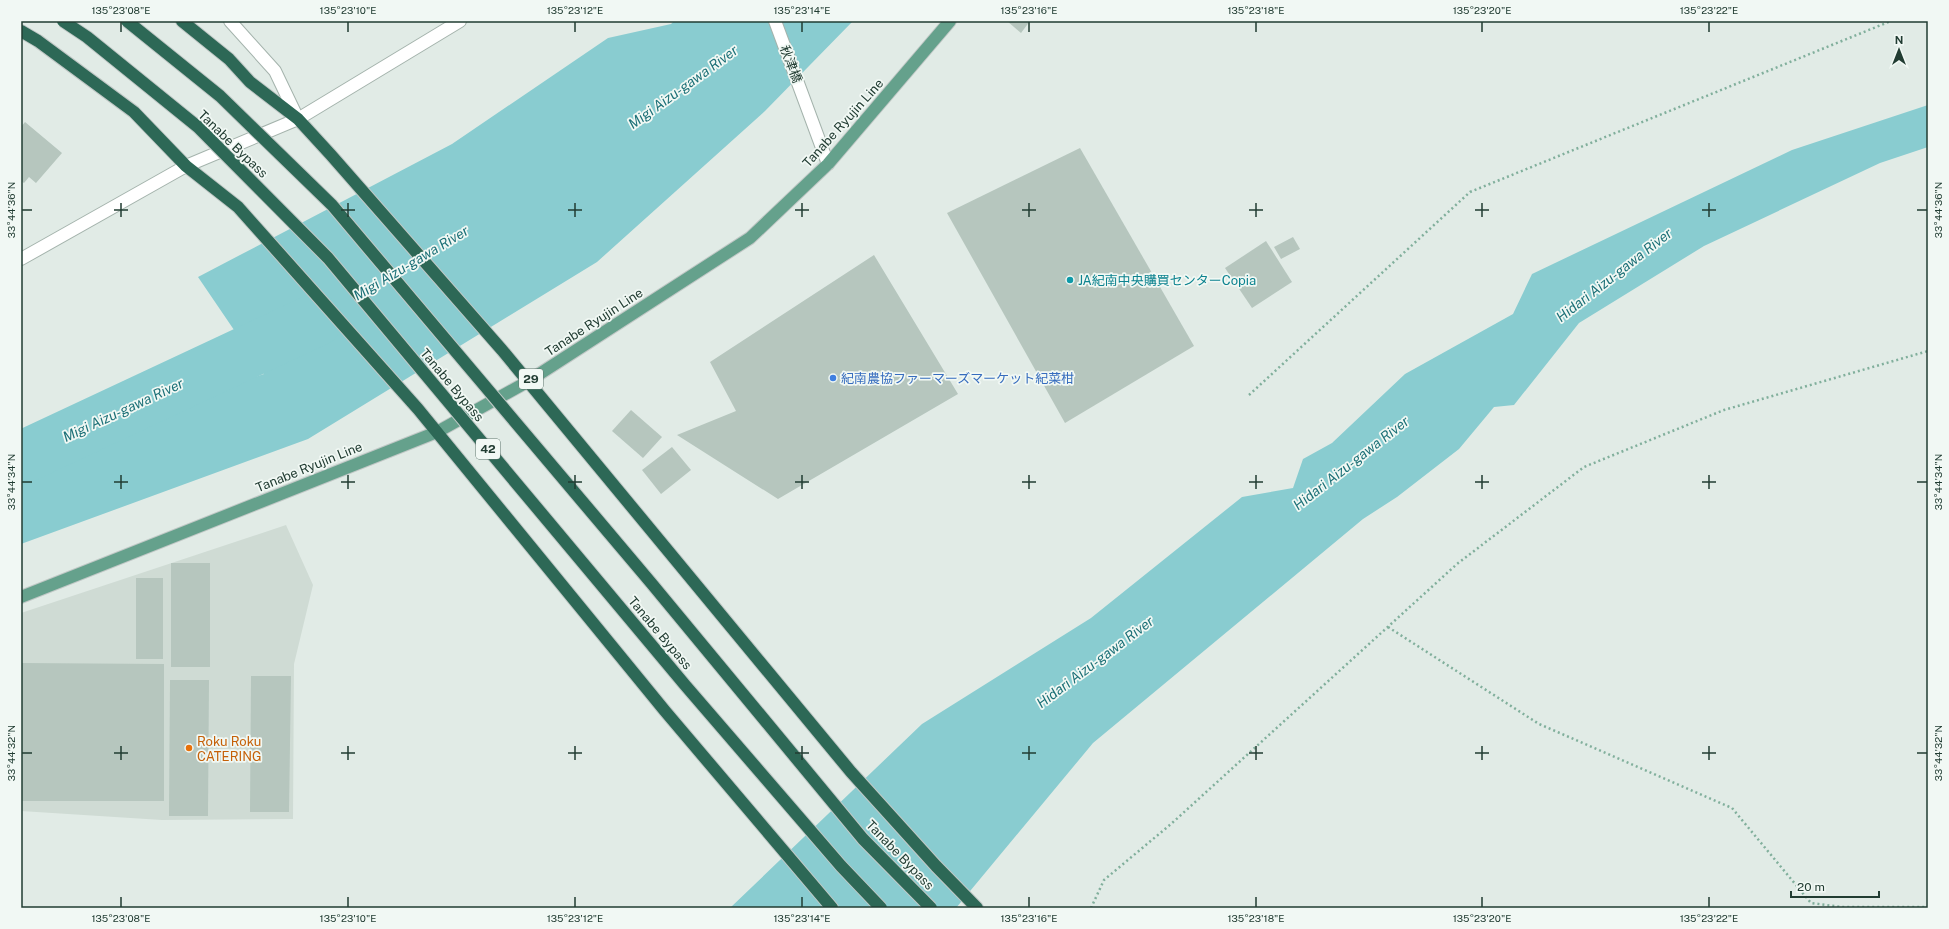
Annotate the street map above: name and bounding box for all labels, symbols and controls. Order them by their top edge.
text: 135°23'08"E [91,4,151,16]
text: 135°23'10"E [320,4,376,16]
text: 135°23'12"E [547,4,603,16]
text: 135°23'14"E [774,4,830,16]
text: 135°23'16"E [1001,4,1057,16]
text: 135°23'18"E [1227,4,1285,16]
text: 135°23'20"E [1453,4,1511,16]
text: 135°23'22"E [1680,4,1738,16]
north arrow [1879,30,1919,70]
text: N [1895,34,1903,46]
water label: Migi Aizu-gawa River [625,42,741,132]
street label: 秋津橋 [777,43,805,85]
street label: Tanabe Ryujin Line [799,76,887,170]
street label: Tanabe Bypass [195,107,271,181]
text: 33°44'36"N [5,182,17,238]
text: 33°44'36"N [1932,182,1944,238]
water label: Migi Aizu-gawa River [351,222,472,304]
water label: Hidari Aizu-gawa River [1553,224,1676,325]
place label: JA紀南中央購買センターCopia [1078,273,1256,288]
marker: JA紀南中央購買センターCopia [1065,275,1075,285]
street label: Tanabe Ryujin Line [542,285,646,359]
street label: Tanabe Bypass [417,345,487,425]
road number: 29 [519,369,543,389]
place label: 紀南農協ファーマーズマーケット紀菜柑 [841,371,1074,386]
marker: 紀南農協ファーマーズマーケット紀菜柑 [828,373,838,383]
water label: Migi Aizu-gawa River [60,375,187,445]
water label: Hidari Aizu-gawa River [1290,412,1413,513]
street label: Tanabe Ryujin Line [254,439,364,495]
road number: 42 [476,439,500,459]
text: 33°44'34"N [5,454,17,510]
text: 33°44'34"N [1932,454,1944,510]
street label: Tanabe Bypass [625,593,695,673]
water label: Hidari Aizu-gawa River [1033,612,1157,711]
text: 33°44'32"N [5,725,17,781]
text: 33°44'32"N [1932,725,1944,781]
place label: Roku Roku CATERING [197,734,262,764]
marker: Roku Roku CATERING [184,743,194,753]
street label: Tanabe Bypass [863,817,937,893]
scale bar [1791,873,1879,899]
text: 20 m [1797,880,1825,894]
text: 135°23'08"E [91,912,151,924]
text: 135°23'10"E [320,912,376,924]
text: 135°23'12"E [547,912,603,924]
text: 135°23'14"E [774,912,830,924]
text: 135°23'16"E [1001,912,1057,924]
text: 135°23'18"E [1227,912,1285,924]
text: 135°23'20"E [1453,912,1511,924]
text: 135°23'22"E [1680,912,1738,924]

